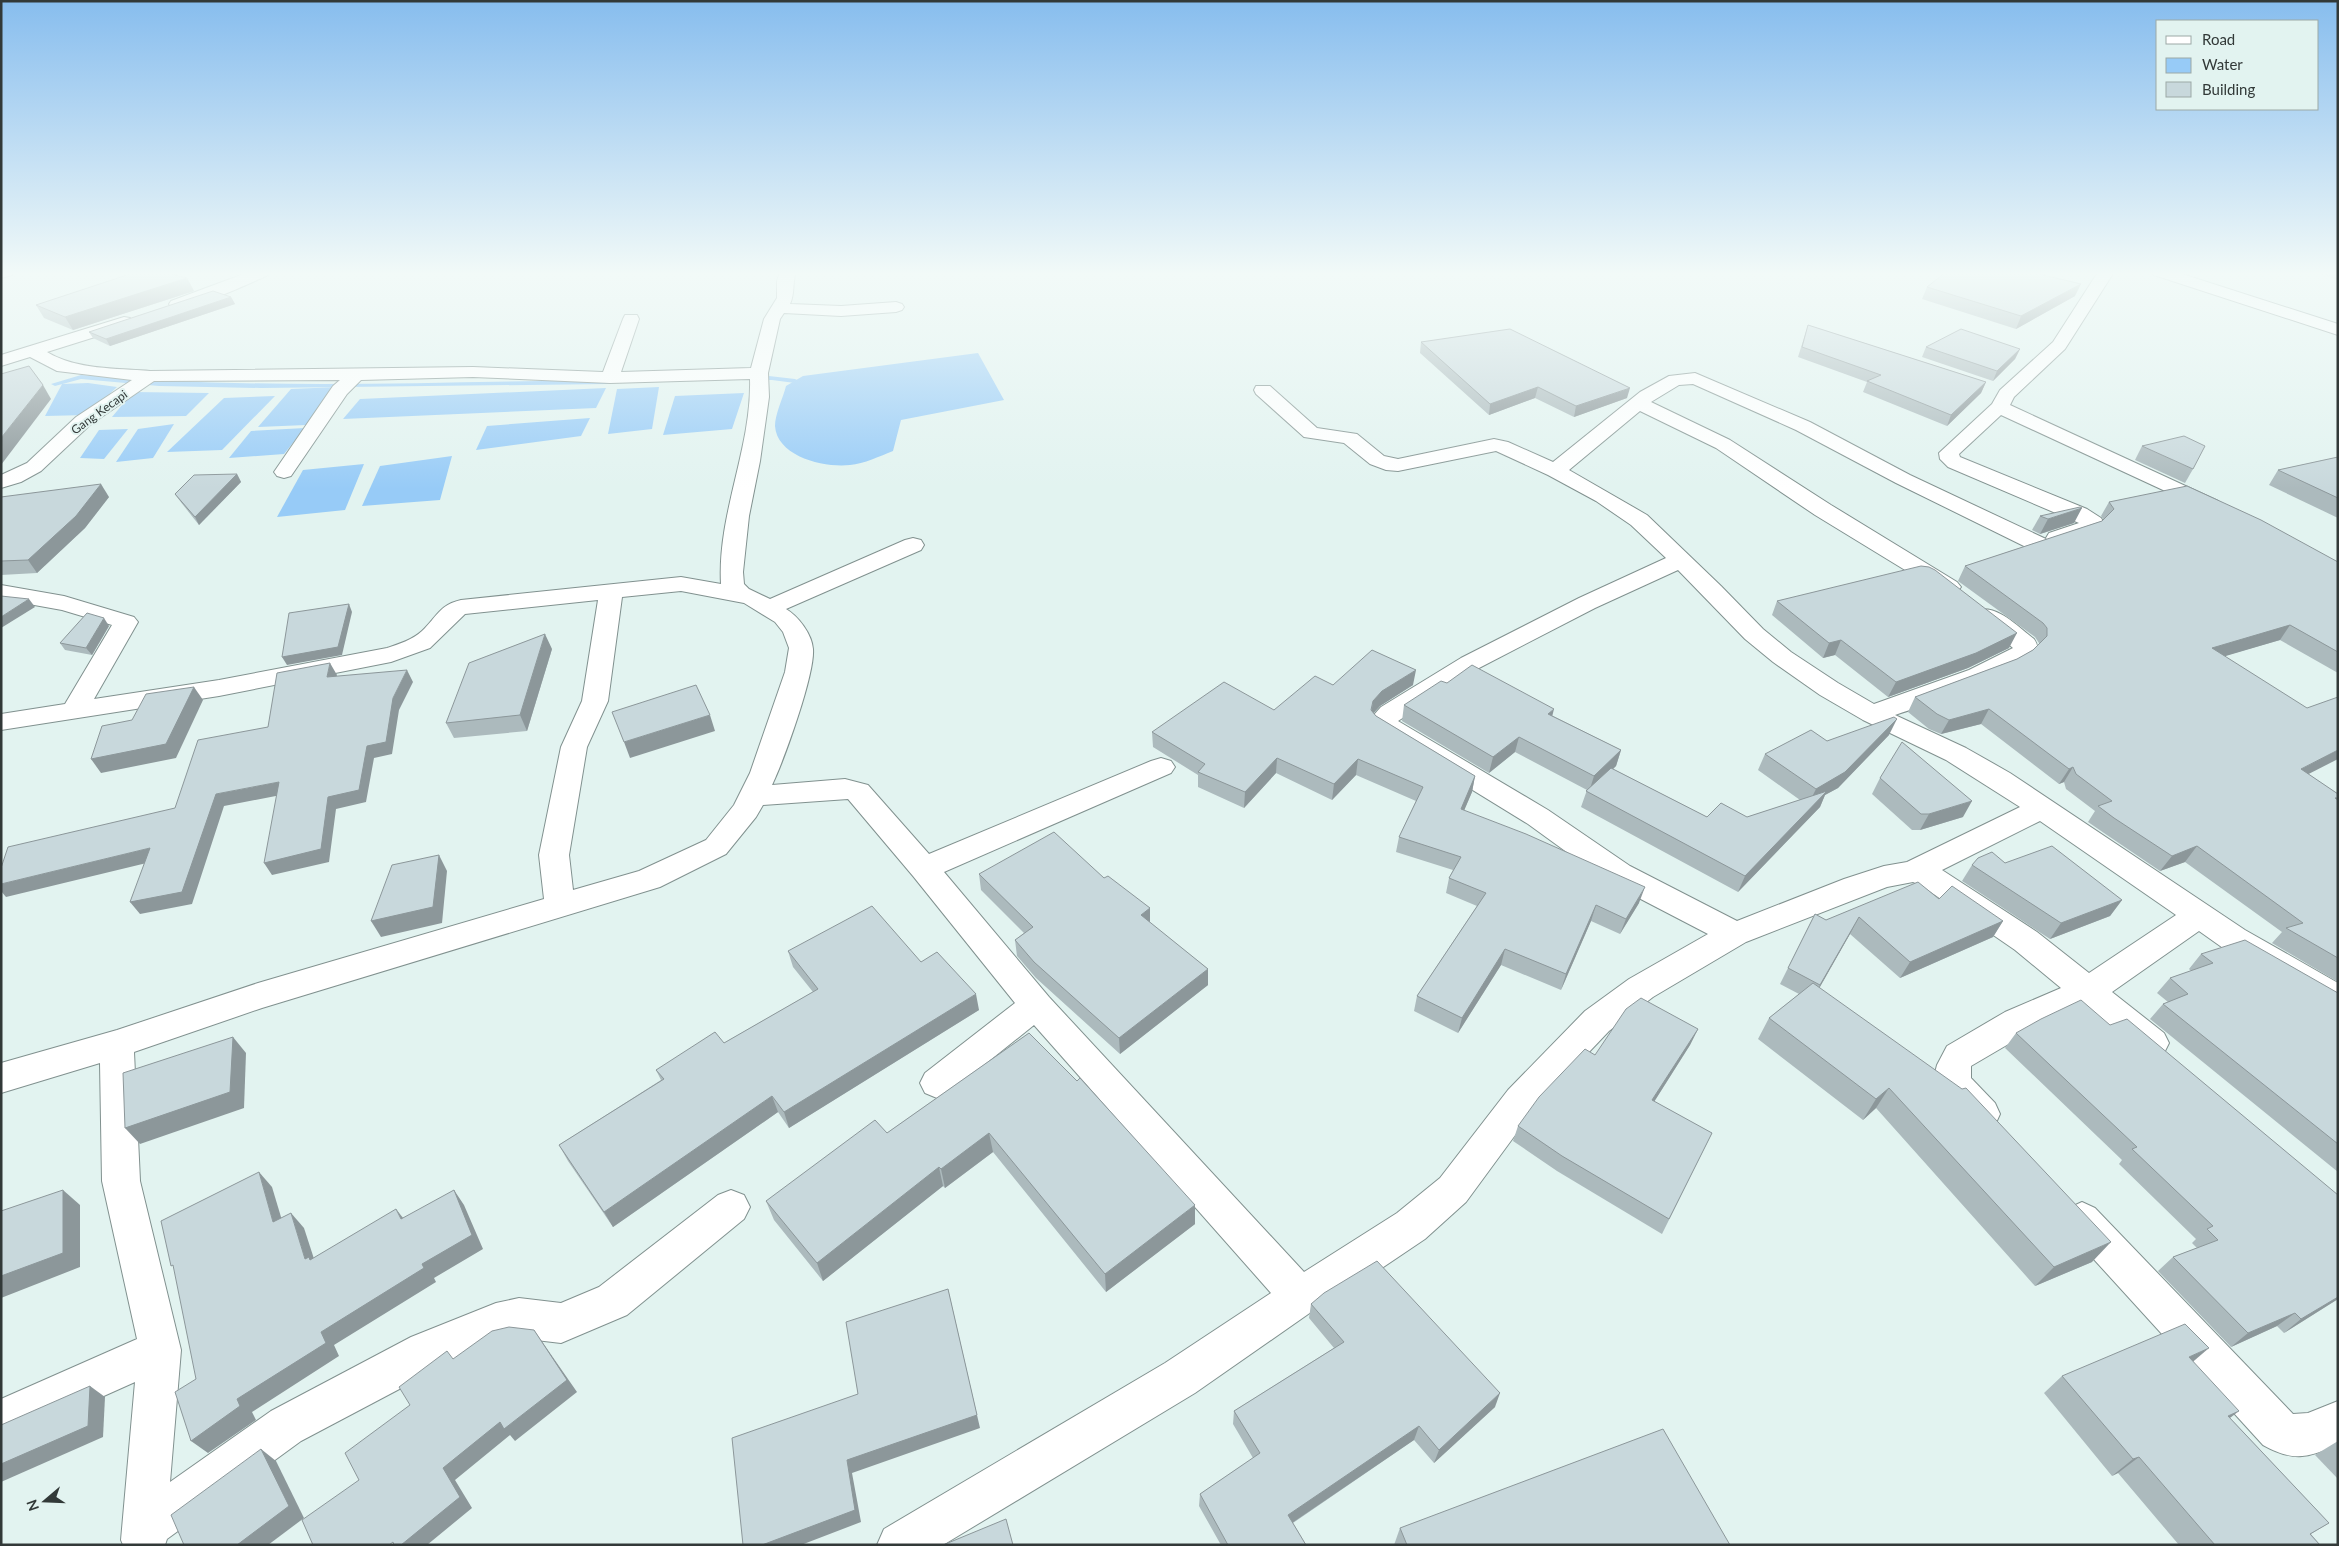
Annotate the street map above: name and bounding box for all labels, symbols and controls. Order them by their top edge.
legend [2156,20,2319,110]
text: Road [2202,30,2235,48]
text: Water [2202,55,2243,73]
text: Building [2202,80,2255,98]
street label: Gang Kecapi [68,387,130,437]
north arrow [20,1476,70,1526]
text: N [22,1498,42,1513]

